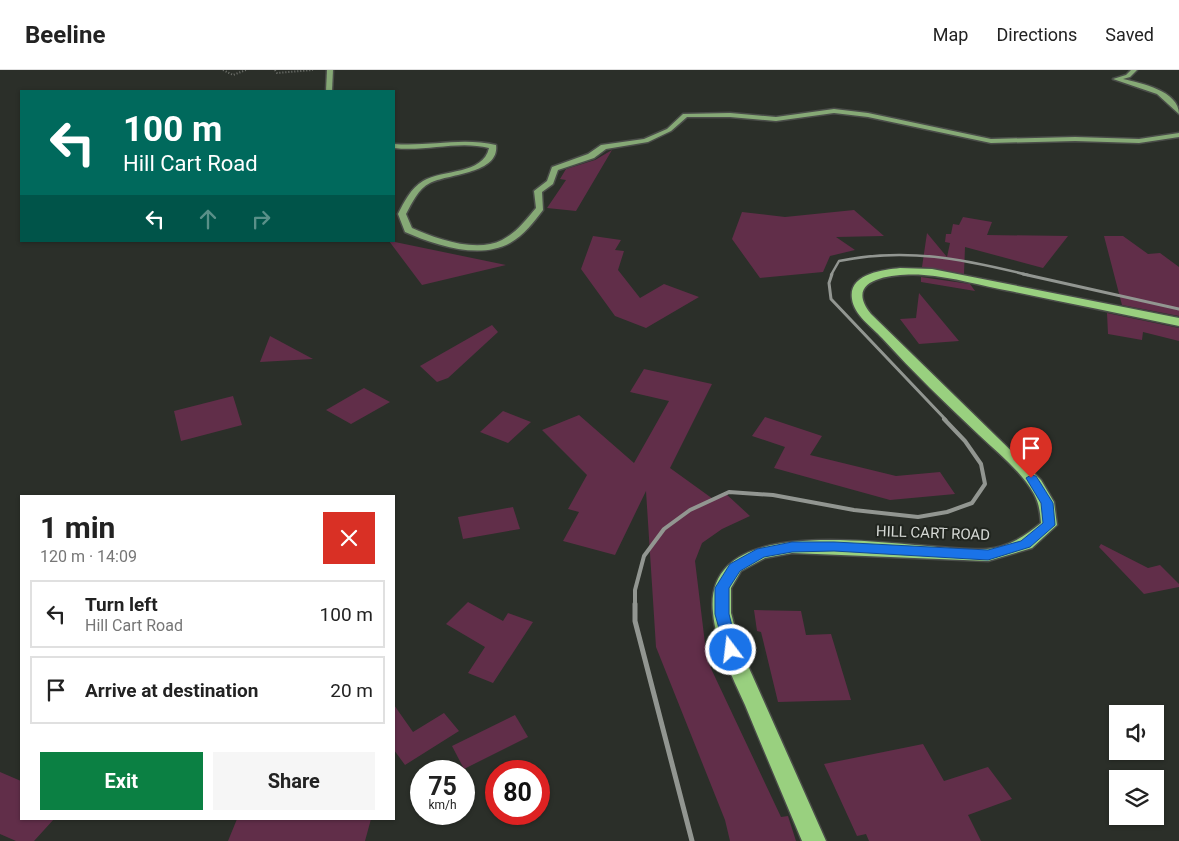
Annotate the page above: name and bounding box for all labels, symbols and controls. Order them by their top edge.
text: Beeline [25,21,105,49]
text: Map [933,24,968,45]
text: Directions [996,24,1077,45]
text: Saved [1105,24,1154,45]
text: 100 m [123,109,222,150]
icon: left [40,110,105,175]
text: Hill Cart Road [123,151,258,176]
icon: left [141,205,169,233]
icon: ahead [194,205,222,233]
icon: right [247,205,275,233]
pin [1010,427,1052,478]
icon: arrive [1017,434,1045,462]
text: 1 min [40,510,115,545]
button: close [323,512,375,564]
street label: HILL CART ROAD [876,522,990,544]
text: 120 m · 14:09 [40,547,137,566]
text: Turn left [85,593,158,616]
icon: left [42,600,70,628]
text: 100 m [320,603,373,626]
text: Hill Cart Road [85,616,183,635]
position arrow [704,623,756,675]
icon: arrive [42,676,70,704]
text: Arrive at destination [85,679,258,702]
text: 20 m [330,679,373,702]
map controls [1109,705,1164,825]
button: sound [1109,705,1164,760]
button: Exit [40,752,203,810]
button: Share [213,752,375,810]
speed limit sign: 80 [485,760,550,825]
button: layers [1109,770,1164,825]
text: 75 [428,772,457,801]
text: km/h [428,798,457,812]

